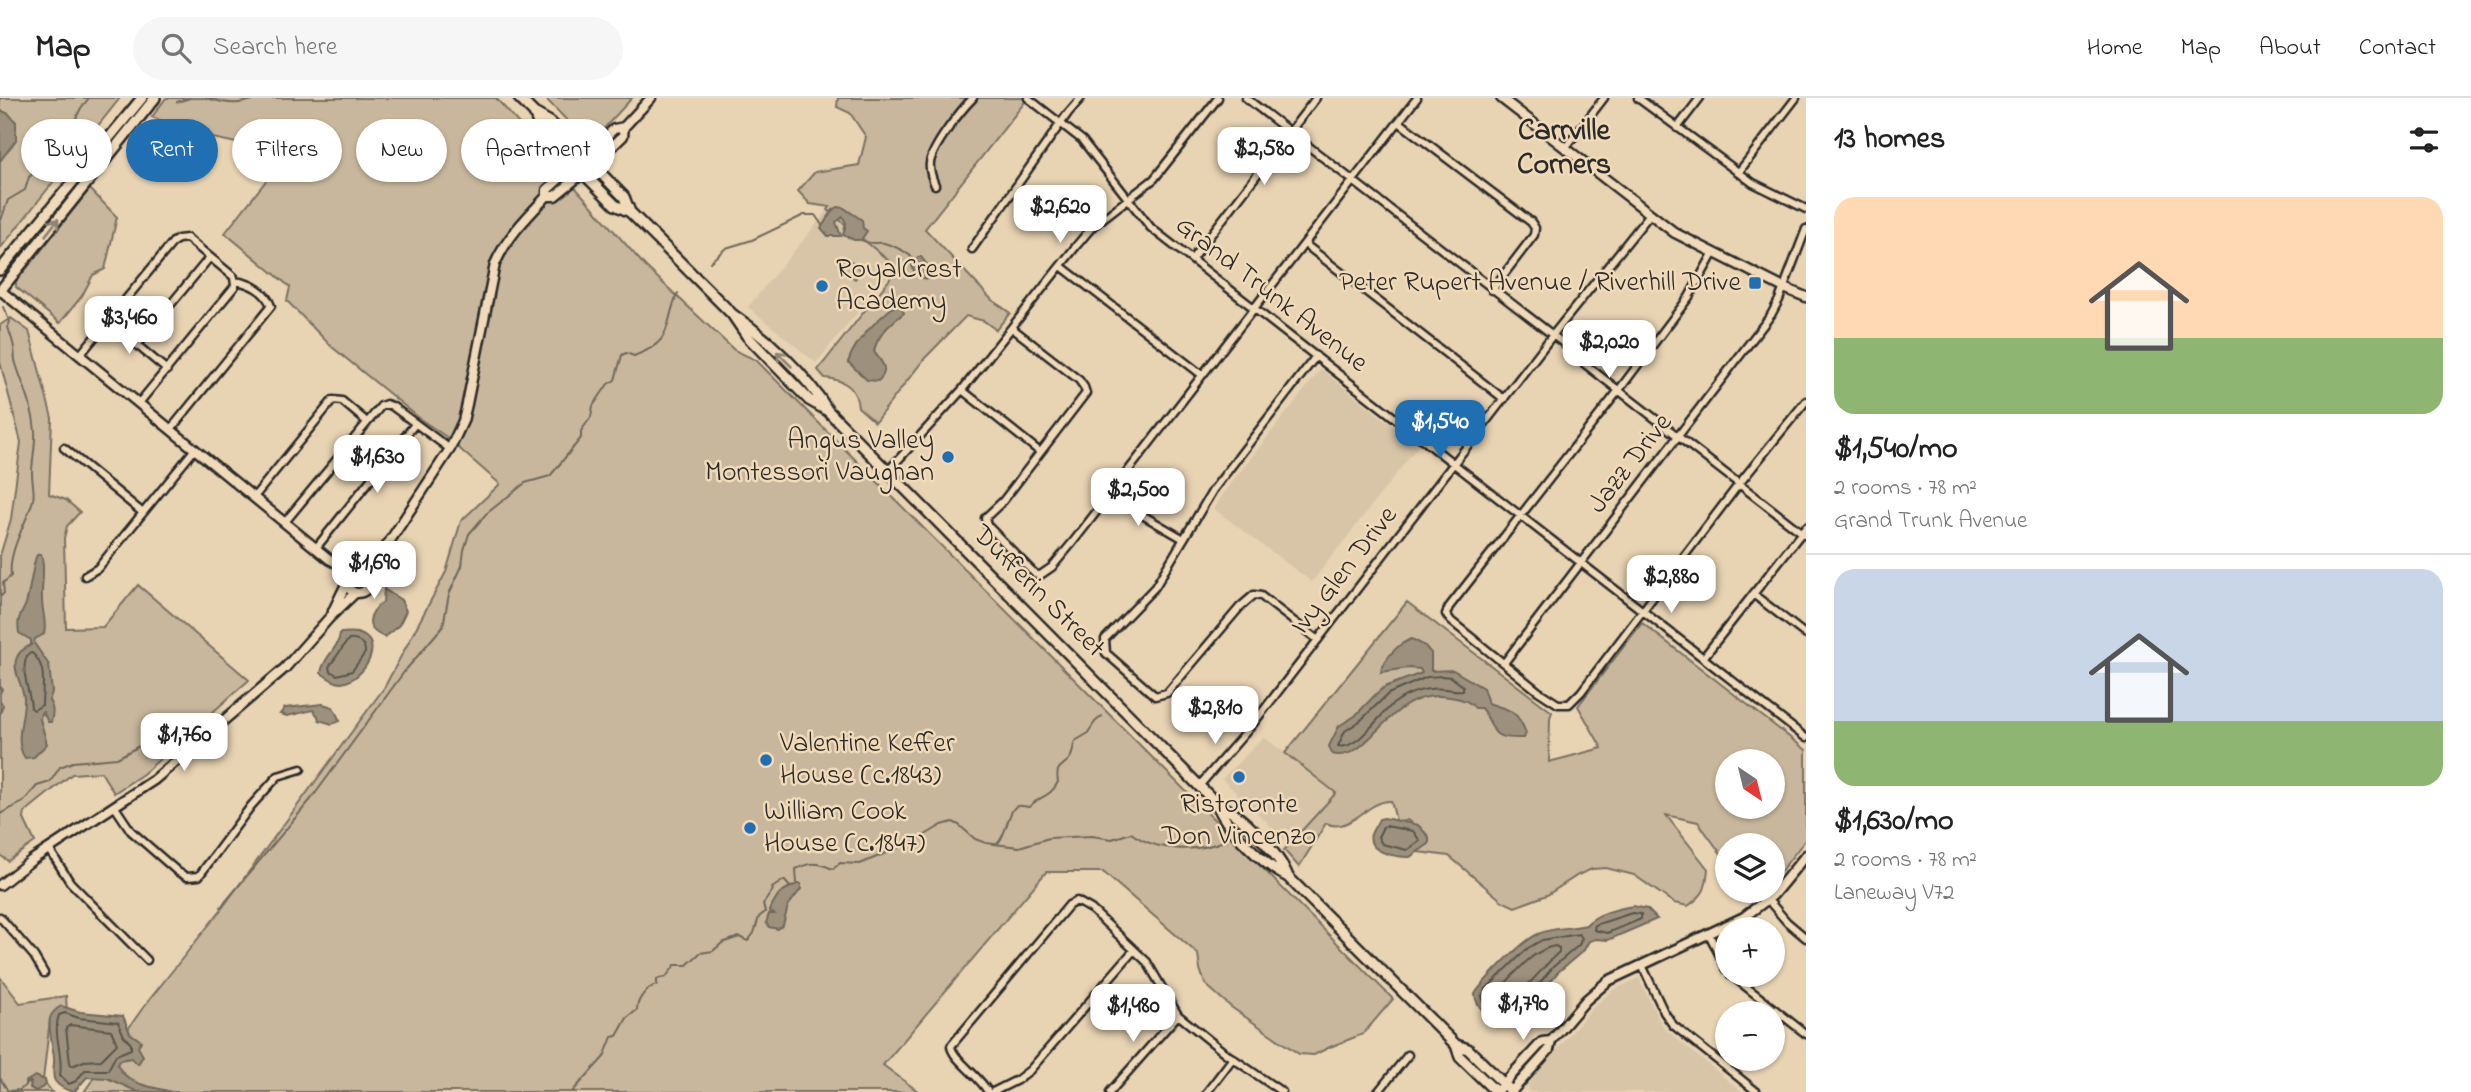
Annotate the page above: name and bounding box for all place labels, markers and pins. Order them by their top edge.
pin: $2,580 [1207,127,1321,187]
pin: $2,620 [1003,186,1117,245]
place label: RoyalCrest Academy [836,250,962,323]
place label: Peter Rupert Avenue / Riverhill Drive [1339,263,1741,304]
marker: Peter Rupert Avenue / Riverhill Drive [1747,275,1763,291]
marker: RoyalCrest Academy [814,278,830,294]
pin: $3,460 [72,296,186,356]
pin: $2,020 [1552,320,1666,380]
pin: $1,540 [1383,400,1497,460]
place label: Angus Valley Montessori Vaughan [705,421,934,494]
pin: $1,630 [320,436,434,495]
marker: Angus Valley Montessori Vaughan [940,449,956,465]
pin: $2,500 [1081,468,1195,528]
pin: $1,690 [317,542,431,601]
pin: $2,880 [1614,556,1728,615]
pin: $2,810 [1158,686,1272,746]
pin: $1,760 [127,714,241,773]
place label: Valentine Keffer House (c.1843) [779,724,955,797]
marker: Valentine Keffer House (c.1843) [758,752,774,768]
marker: Ristoronte Don Vincenzo [1231,769,1247,785]
place label: Ristoronte Don Vincenzo [1161,785,1316,858]
place label: William Cook House (c.1847) [764,792,925,865]
marker: William Cook House (c.1847) [742,820,758,836]
pin: $1,790 [1466,982,1580,1042]
pin: $1,480 [1076,984,1190,1044]

